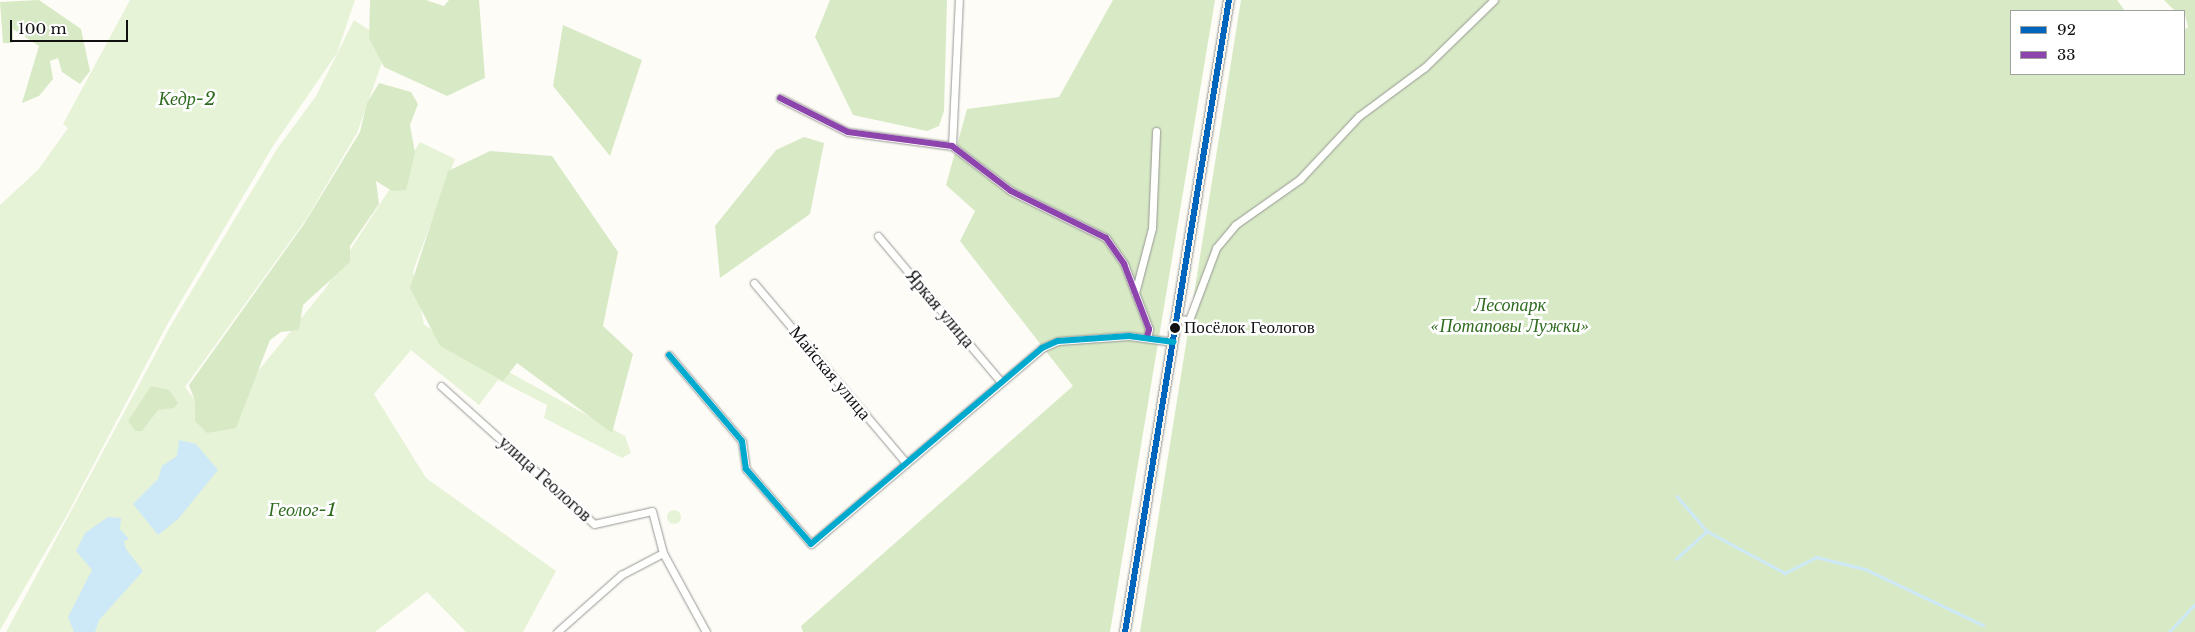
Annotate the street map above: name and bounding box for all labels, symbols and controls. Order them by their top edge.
scale bar [12,10,130,42]
legend [2010,10,2185,75]
text: 100 m [18,19,67,38]
text: 92 [2057,20,2076,39]
text: 33 [2057,45,2075,64]
park label: Кедр-2 [159,88,215,110]
street label: Яркая улица [901,266,979,352]
park label: Лесопарк «Потаповы Лужки» [1431,295,1589,338]
place label: Посёлок Геологов [1184,318,1315,338]
street label: Майская улица [784,322,876,424]
marker: Посёлок Геологов [1170,323,1180,333]
street label: улица Геологов [494,432,596,526]
park label: Геолог-1 [269,499,335,521]

